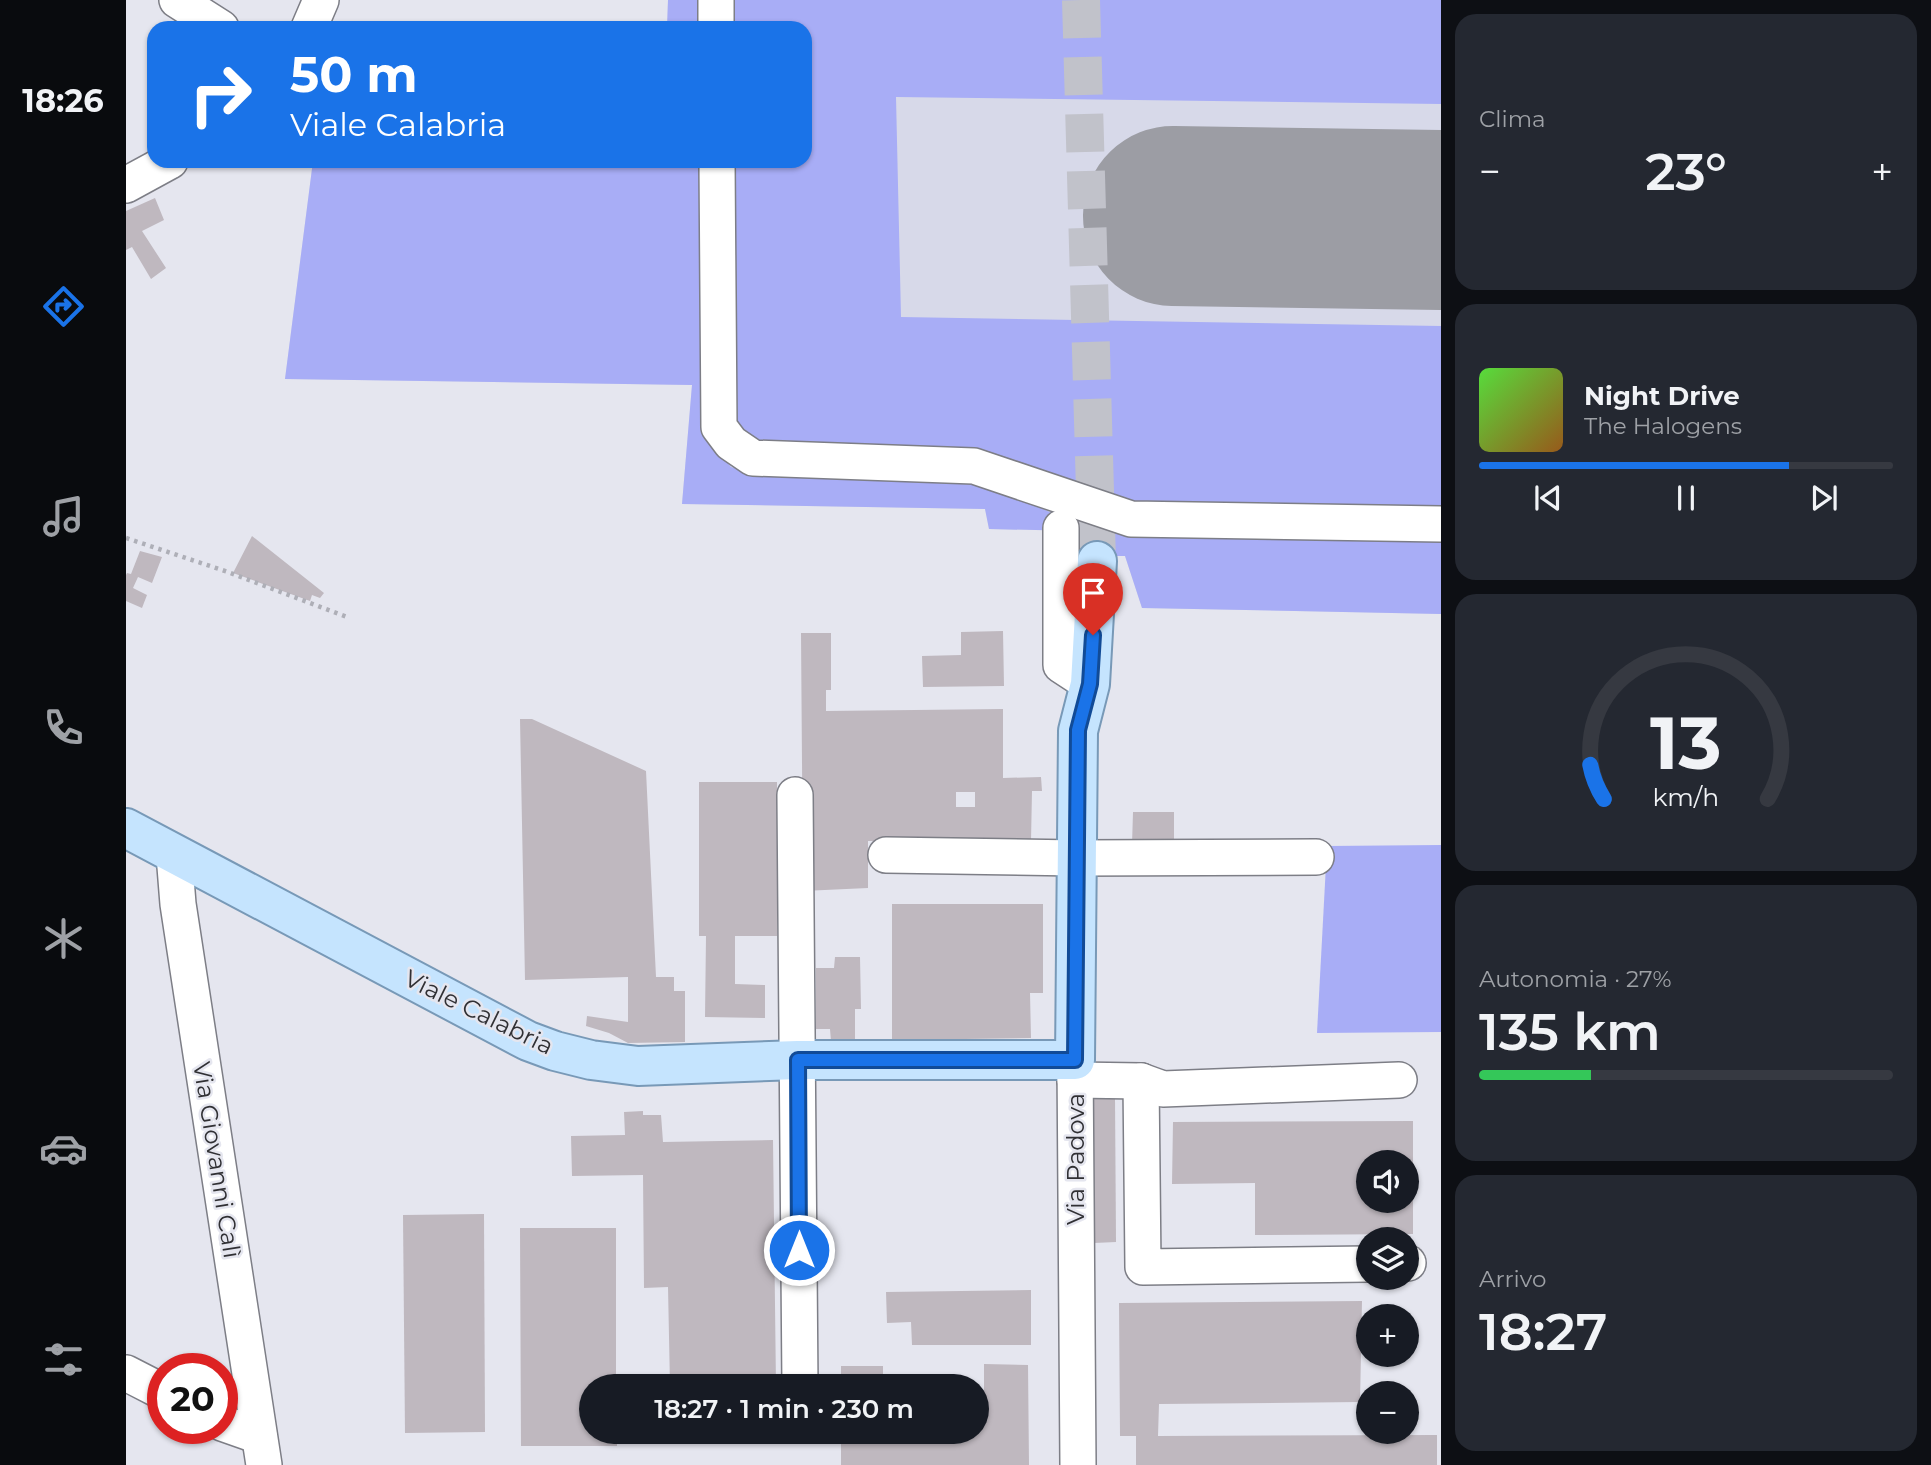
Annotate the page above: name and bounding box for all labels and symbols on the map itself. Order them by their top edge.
pin [1063,563,1123,635]
street label: Viale Calabria [400,963,558,1061]
street label: Via Giovanni Calì [187,1060,247,1260]
street label: Via Padova [1061,1093,1090,1225]
position arrow [762,1213,836,1287]
speed limit sign: 20 [147,1353,238,1444]

